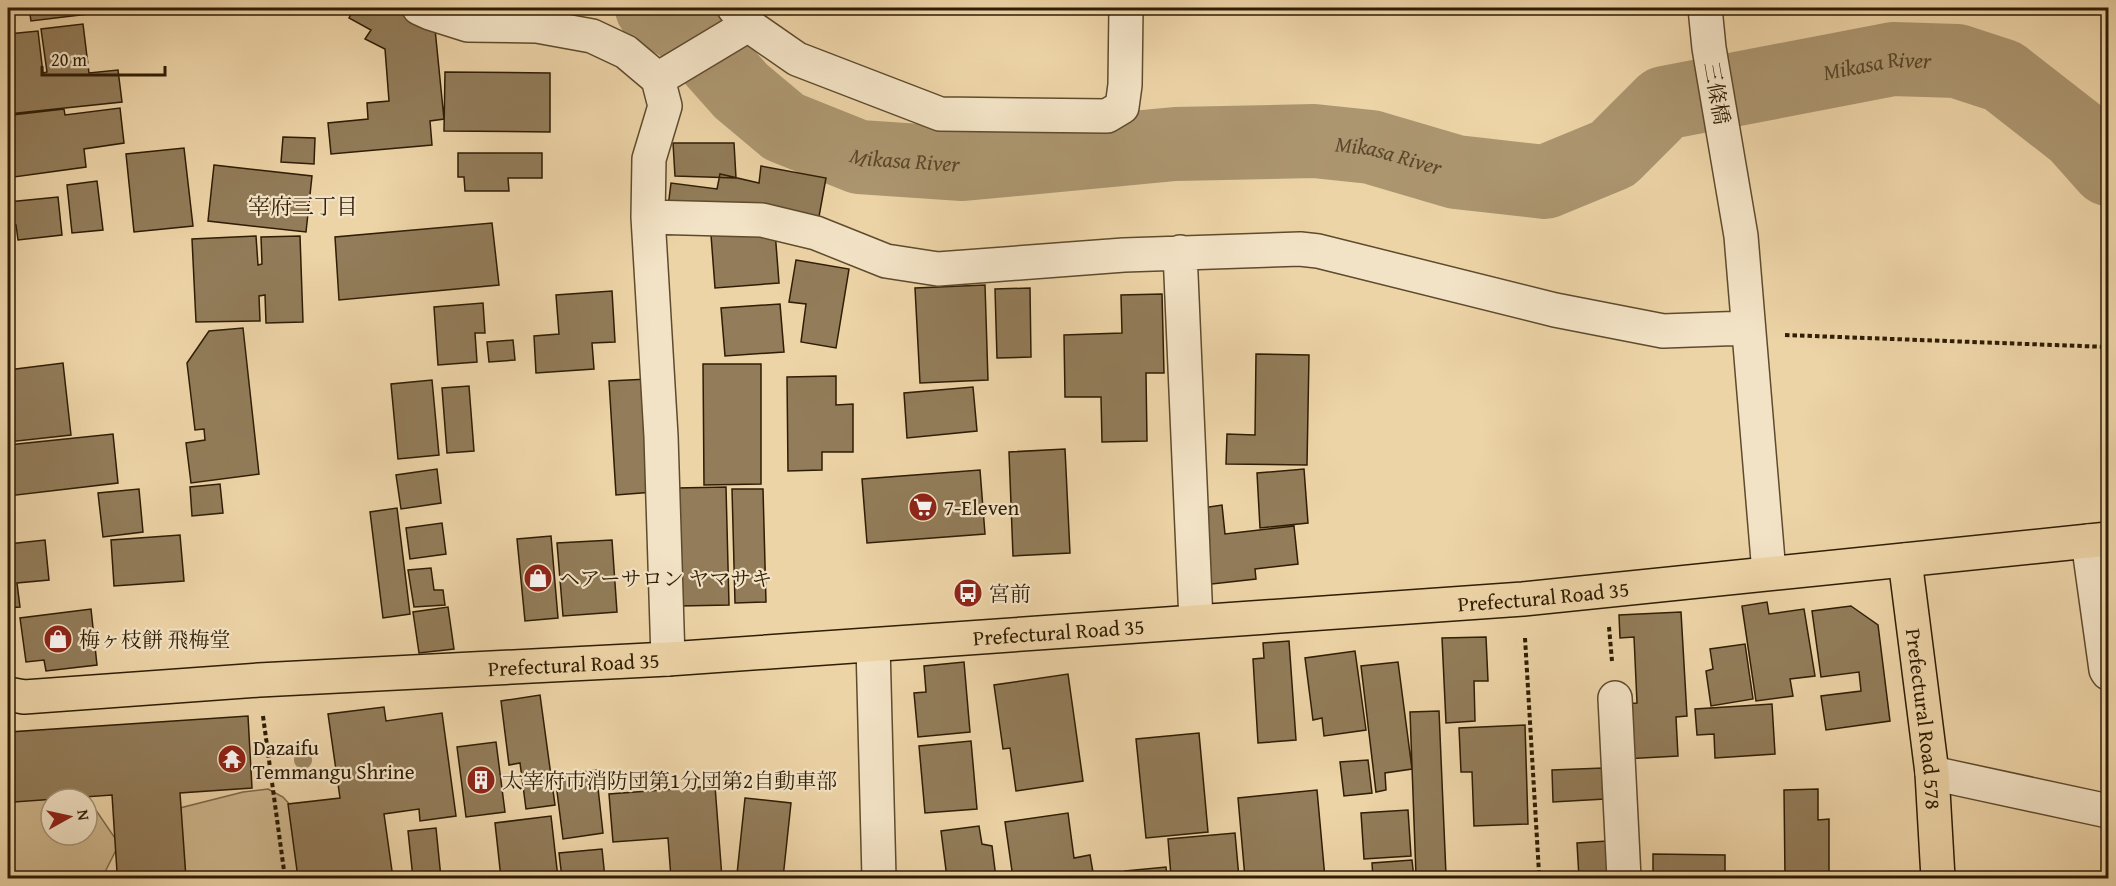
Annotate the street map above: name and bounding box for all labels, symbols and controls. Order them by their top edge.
scale bar [42,39,165,77]
water label: Mikasa River [1820,42,1933,88]
text: 20 m [51,46,87,73]
street label: 三條橋 [1696,59,1738,127]
water label: Mikasa River [1334,127,1447,183]
water label: Mikasa River [845,139,961,180]
district label: 宰府三丁目 [248,190,358,222]
supermarket icon: 7-Eleven [907,491,939,523]
place label: 7-Eleven [944,492,1020,523]
shop icon: ヘアーサロン ヤマサキ [522,562,554,594]
place label: ヘアーサロン ヤマサキ [559,563,772,594]
street label: Prefectural Road 35 [1457,573,1630,619]
bus stop icon: 宮前 [952,577,984,609]
place label: 宮前 [989,578,1031,609]
street label: Prefectural Road 35 [972,610,1145,653]
shop icon: 梅ヶ枝餅 飛梅堂 [42,623,74,655]
place label: 梅ヶ枝餅 飛梅堂 [79,624,231,655]
street label: Prefectural Road 578 [1898,626,1950,810]
street label: Prefectural Road 35 [487,644,660,684]
place label: Dazaifu Temmangu Shrine [253,732,415,787]
temple icon: Dazaifu Temmangu Shrine [216,743,248,775]
building icon: 太宰府市消防団第1分団第2自動車部 [465,764,497,796]
place label: 太宰府市消防団第1分団第2自動車部 [502,765,837,796]
north arrow [39,787,99,847]
text: N [71,808,97,822]

